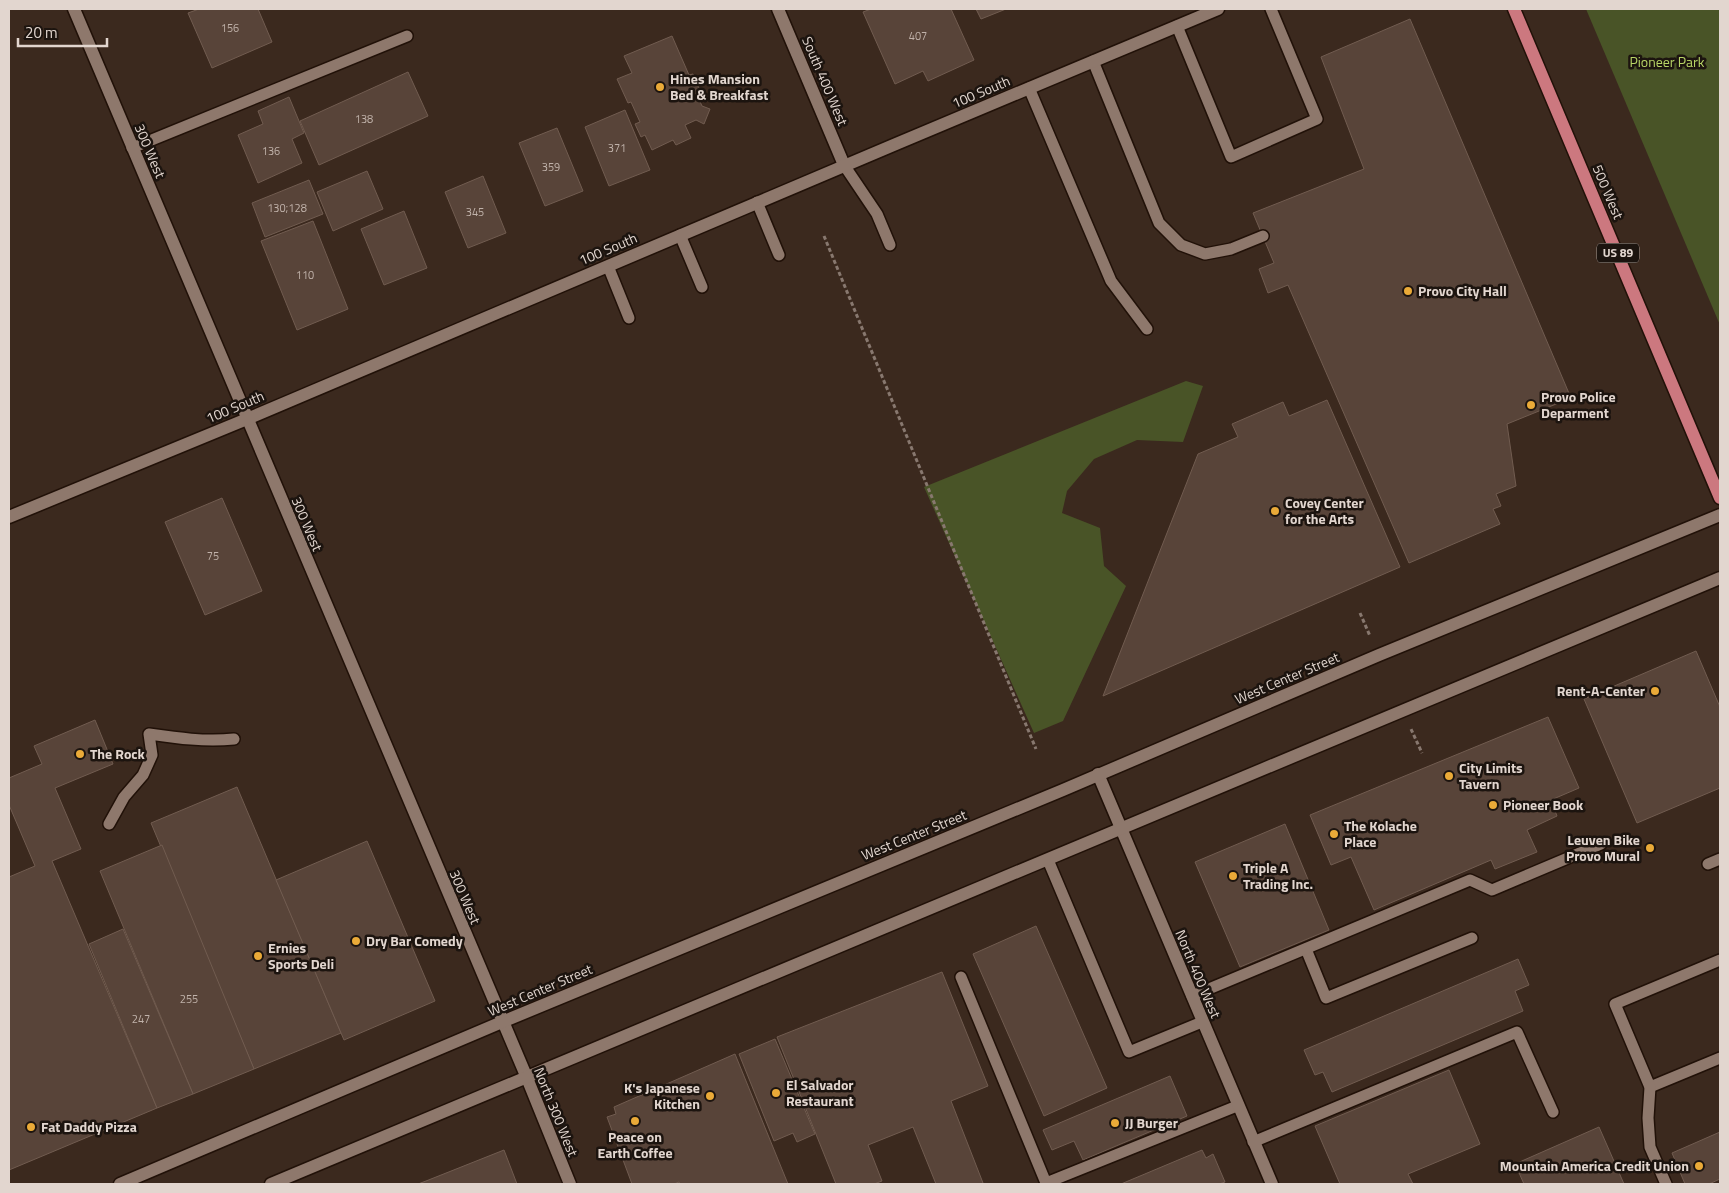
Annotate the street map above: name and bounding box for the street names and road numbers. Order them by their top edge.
street label: South 400 West [797,33,854,129]
street label: 100 South [948,70,1013,113]
street label: 300 West [130,120,171,181]
street label: 500 West [1588,161,1629,222]
street label: 100 South [575,227,640,270]
road number: US 89 [1597,244,1639,262]
street label: 100 South [202,385,267,428]
street label: 300 West [287,493,328,554]
street label: West Center Street [1231,646,1342,709]
street label: West Center Street [858,804,970,865]
street label: 300 West [445,866,486,927]
street label: North 400 West [1170,926,1227,1021]
street label: West Center Street [484,958,595,1021]
street label: North 300 West [529,1064,584,1160]

